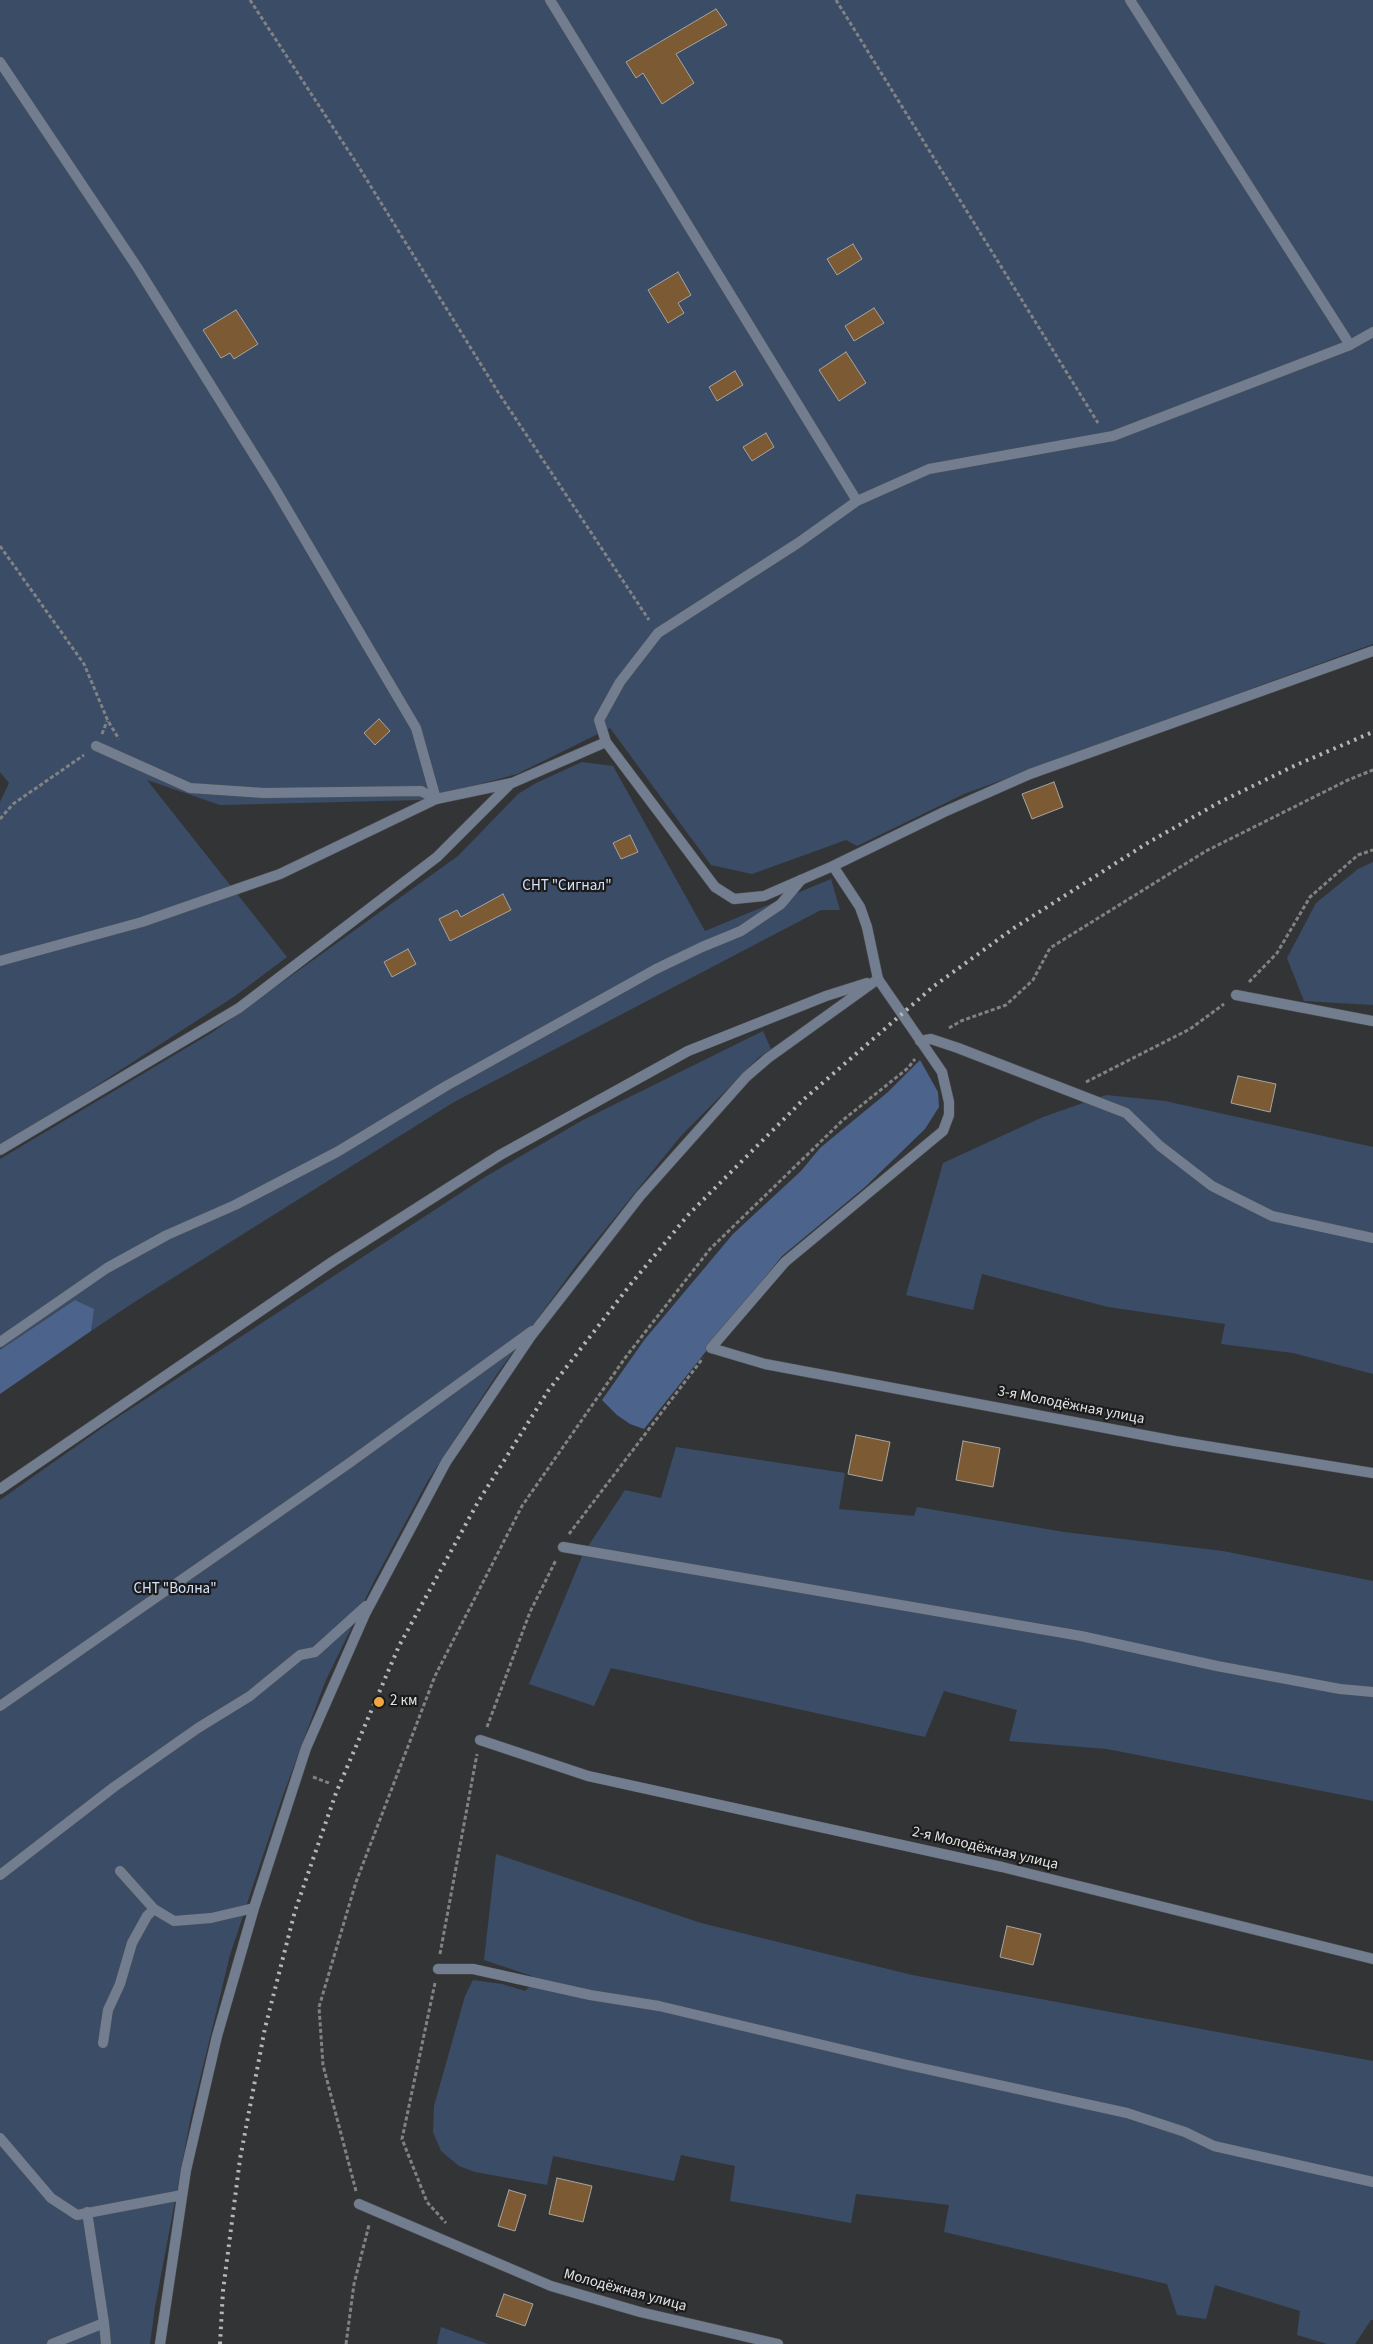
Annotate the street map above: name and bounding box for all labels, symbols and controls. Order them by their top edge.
park label: СНТ "Сигнал" [522,878,612,896]
street label: 3-я Молодёжная улица [996,1383,1146,1429]
park label: СНТ "Волна" [133,1581,217,1599]
place label: 2 км [390,1693,417,1711]
marker: 2 км [372,1695,386,1709]
street label: 2-я Молодёжная улица [910,1823,1060,1875]
street label: Молодёжная улица [561,2266,689,2316]

